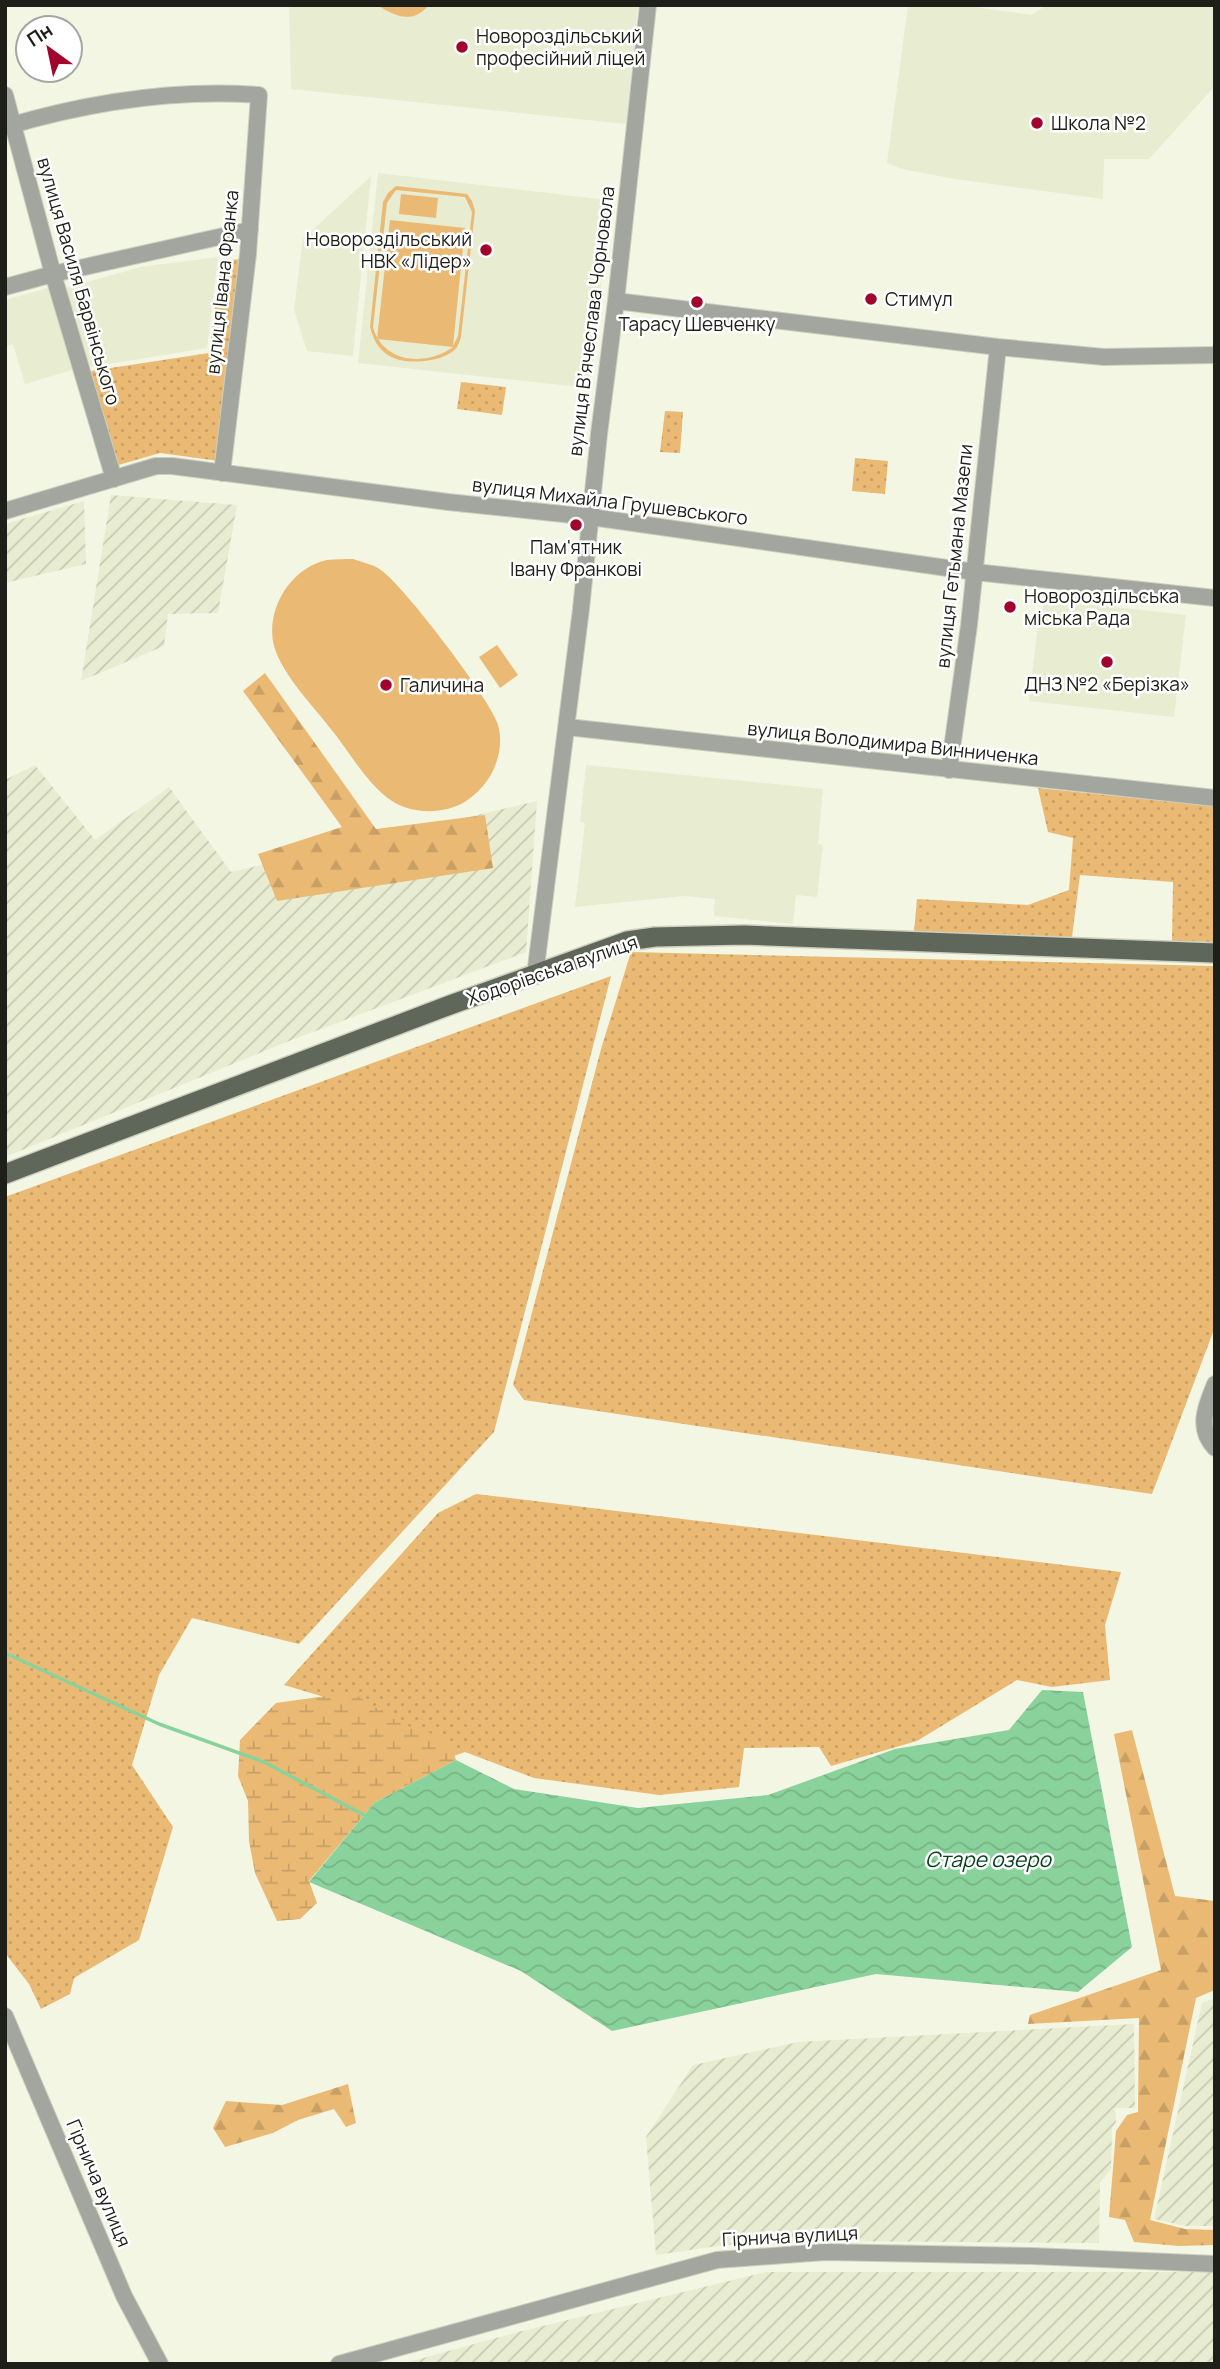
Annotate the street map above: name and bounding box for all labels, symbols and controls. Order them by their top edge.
north arrow [14,14,84,84]
text: Пн [22,17,58,53]
place label: Новороздільський професійний ліцей [476,23,645,71]
marker: Новороздільський професійний ліцей [454,39,470,55]
place label: Школа №2 [1051,110,1146,136]
marker: Школа №2 [1029,115,1045,131]
street label: вулиця Василя Барвінського [31,154,127,408]
street label: вулиця Вʼячеслава Чорновола [562,185,620,457]
street label: вулиця Івана Франка [199,189,245,375]
place label: Новороздільський НВК «Лідер» [306,226,472,274]
marker: Новороздільський НВК «Лідер» [478,242,494,258]
place label: Стимул [885,286,953,312]
marker: Стимул [863,291,879,307]
marker: Тарасу Шевченку [689,294,705,310]
place label: Тарасу Шевченку [619,311,775,337]
street label: вулиця Гетьмана Мазепи [929,443,979,669]
street label: вулиця Михайла Грушевського [471,471,749,531]
marker: Пам'ятник Івану Франкові [568,517,584,533]
place label: Пам'ятник Івану Франкові [510,534,642,582]
place label: Новороздільська міська Рада [1024,583,1179,631]
marker: Новороздільська міська Рада [1002,599,1018,615]
marker: ДНЗ №2 «Берізка» [1099,654,1115,670]
place label: ДНЗ №2 «Берізка» [1024,671,1190,697]
place label: Галичина [400,672,484,698]
marker: Галичина [378,677,394,693]
street label: вулиця Володимира Винниченка [746,715,1040,771]
street label: Ходорівська вулиця [463,929,641,1011]
water label: Старе озеро [925,1845,1052,1873]
street label: Гірнича вулиця [60,2115,138,2251]
street label: Гірнича вулиця [721,2219,859,2253]

